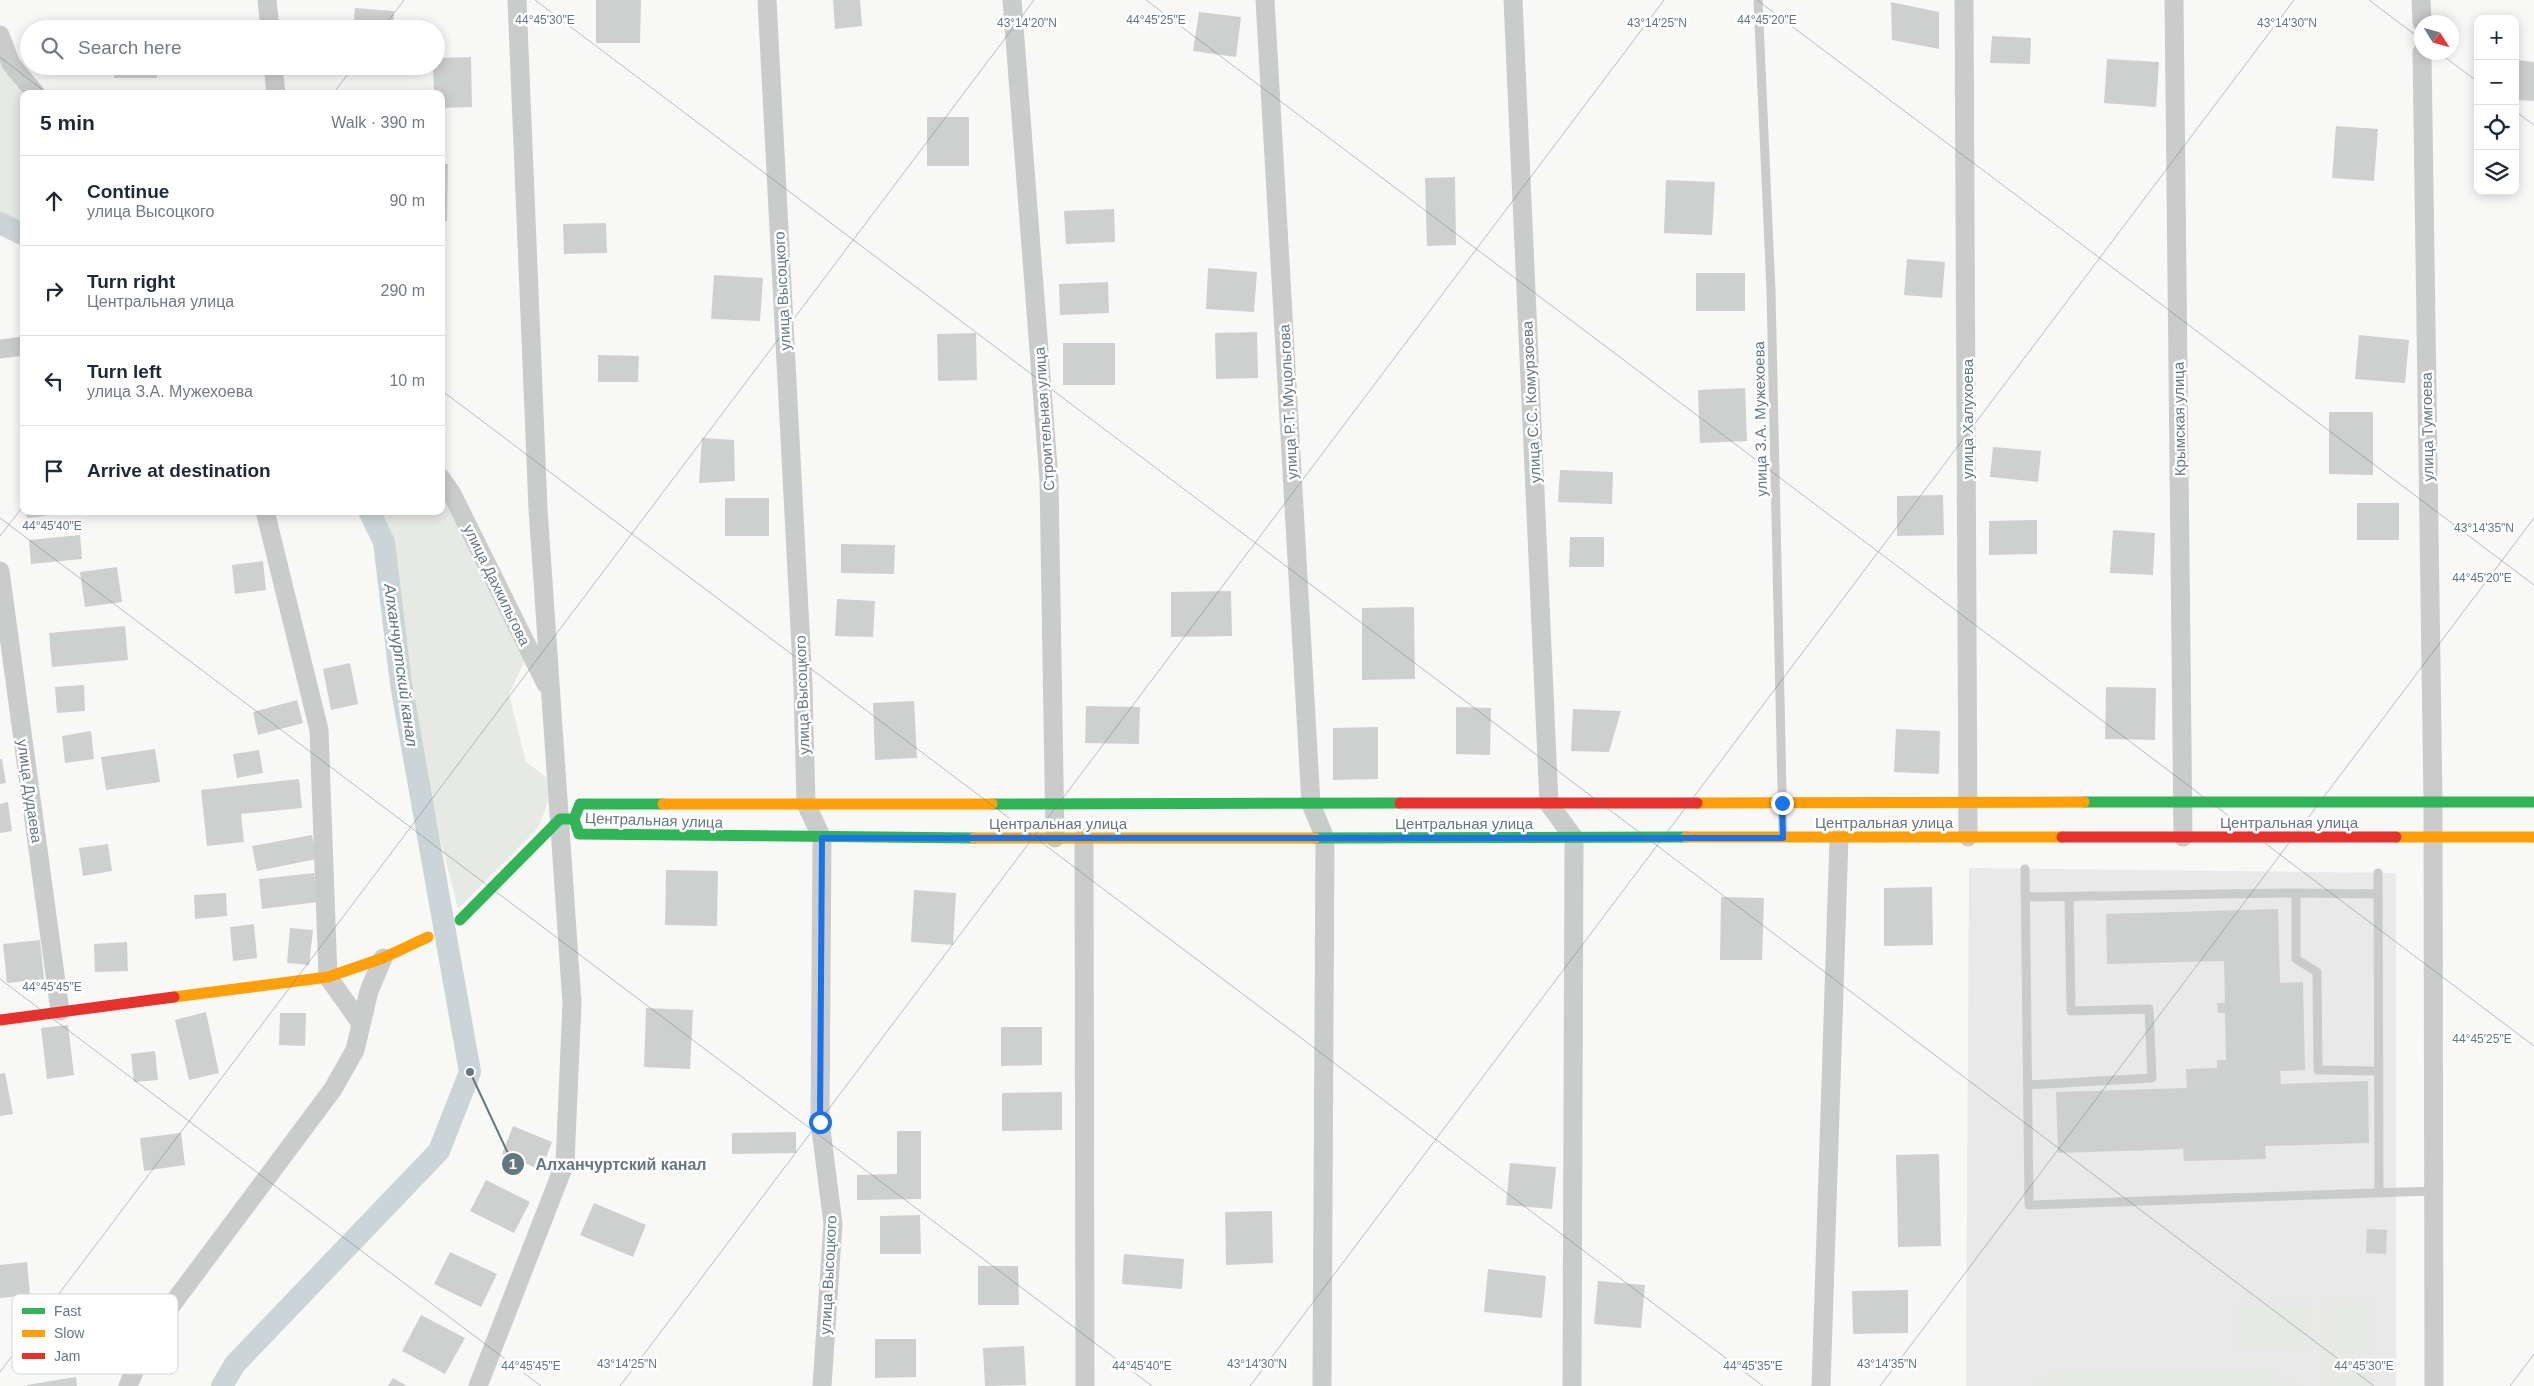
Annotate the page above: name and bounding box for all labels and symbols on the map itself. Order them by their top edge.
text: 44°45'30"E [515,13,575,27]
text: 44°45'25"E [1126,13,1186,27]
text: 44°45'20"E [1737,13,1797,27]
north arrow [2414,15,2459,60]
text: 43°14'20"N [997,16,1057,30]
text: 43°14'25"N [1627,16,1687,30]
text: 43°14'30"N [2257,16,2317,30]
street label: улица Высоцкого [770,231,794,351]
street label: улица С.С. Комурзоева [1518,320,1544,483]
street label: улица Р.Т. Муцольгова [1275,323,1301,480]
street label: улица З.А. Мужехоева [1750,340,1770,497]
street label: Строительная улица [1030,346,1058,491]
street label: улица Халухоева [1959,358,1976,479]
street label: Крымская улица [2169,361,2188,476]
street label: улица Тумгоева [2418,372,2436,482]
text: 44°45'40"E [22,519,82,533]
text: 43°14'35"N [2454,521,2514,535]
street label: улица Дахкильгова [460,522,534,649]
text: 44°45'20"E [2452,571,2512,585]
water label: Алханчуртский канал [381,581,421,748]
street label: улица Высоцкого [791,635,813,755]
street label: улица Дудаева [14,738,46,845]
route end [1771,792,1794,815]
street label: Центральная улица [585,809,724,831]
street label: Центральная улица [1815,814,1954,831]
street label: Центральная улица [2220,814,2359,831]
street label: Центральная улица [989,815,1128,832]
street label: Центральная улица [1395,815,1534,832]
text: 44°45'45"E [22,980,82,994]
text: 44°45'25"E [2452,1032,2512,1046]
route start [809,1111,832,1134]
callout: Алханчуртский канал [501,1149,717,1180]
text: 1 [509,1155,517,1172]
text: Алханчуртский канал [536,1156,707,1173]
street label: улица Высоцкого [816,1215,840,1335]
legend [12,1294,178,1374]
text: Fast [54,1303,81,1319]
text: Slow [54,1325,85,1341]
text: Jam [54,1348,80,1364]
text: 43°14'25"N [597,1357,657,1371]
text: 43°14'30"N [1227,1357,1287,1371]
text: 43°14'35"N [1857,1357,1917,1371]
text: 44°45'45"E [501,1359,561,1373]
text: 44°45'40"E [1112,1359,1172,1373]
text: 44°45'35"E [1723,1359,1783,1373]
text: 44°45'30"E [2334,1359,2394,1373]

